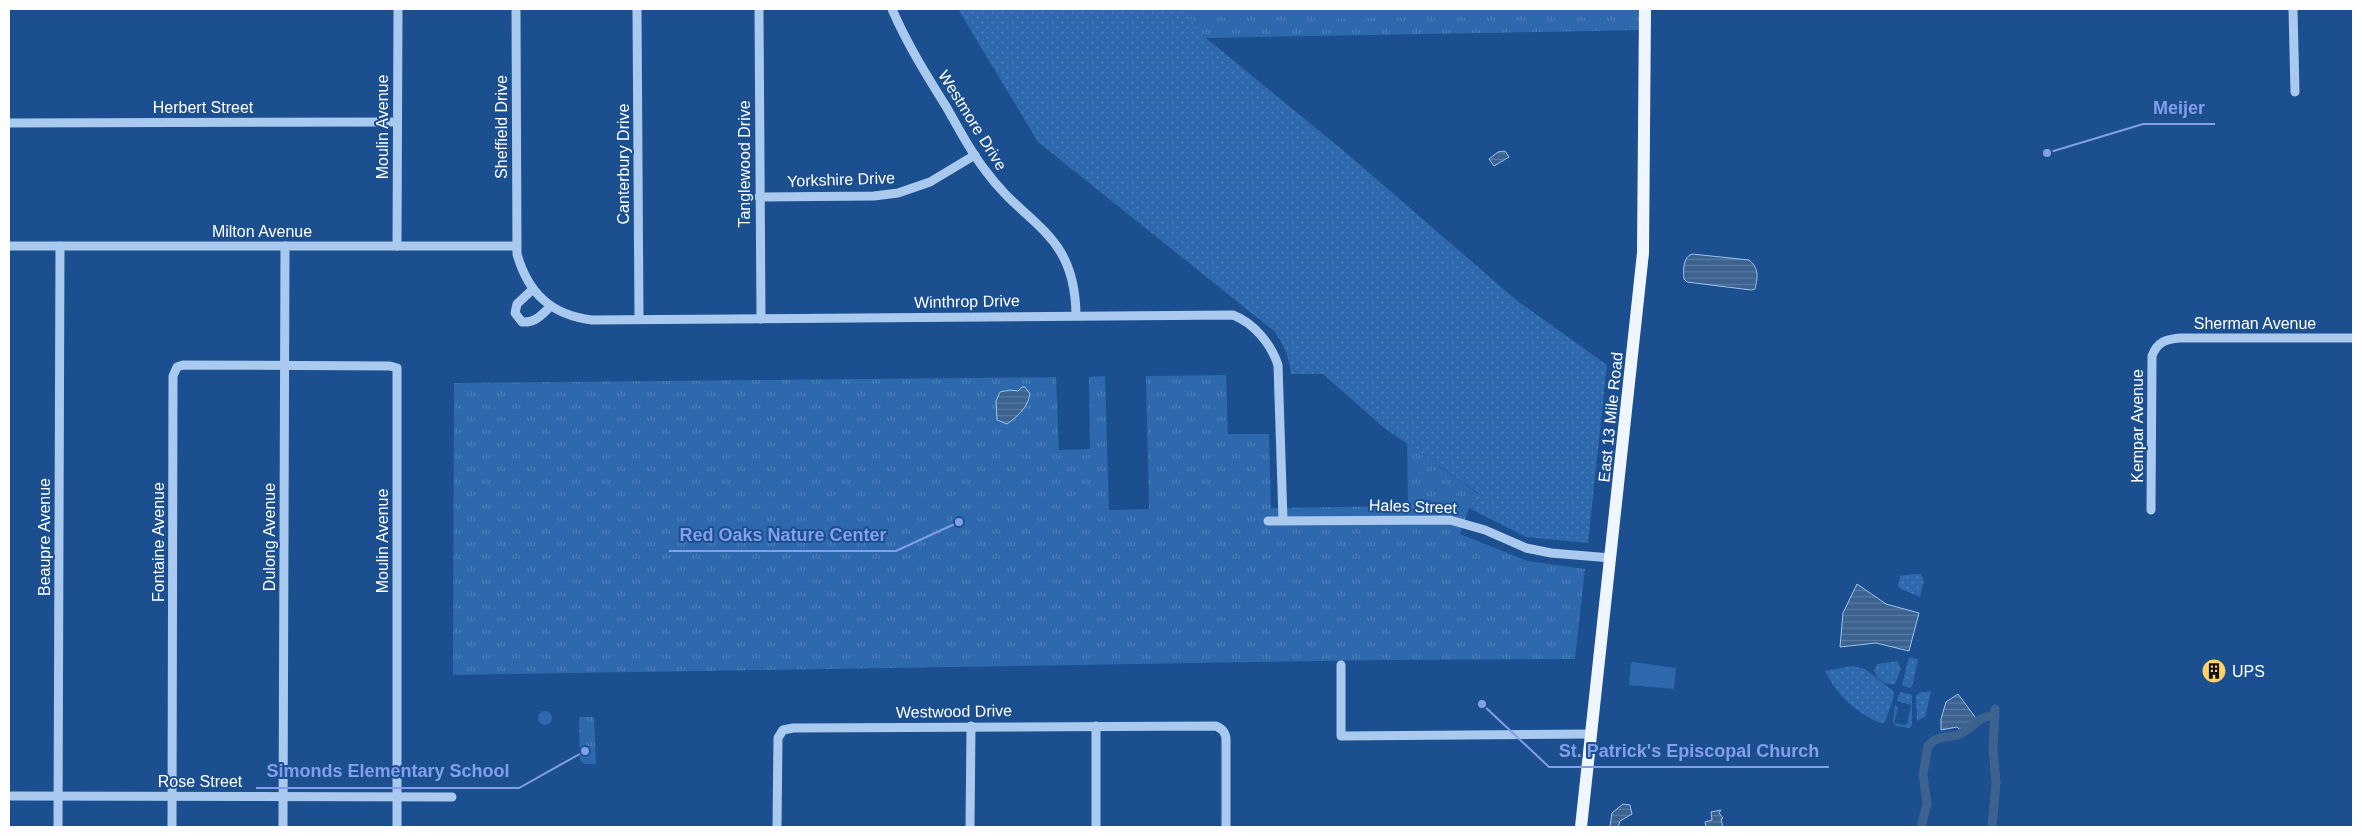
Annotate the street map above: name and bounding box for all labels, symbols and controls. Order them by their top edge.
street label: Westmore Drive [935,67,1010,173]
street label: Moulin Avenue [374,75,391,179]
street label: Sheffield Drive [493,75,510,179]
callout: Meijer [2143,91,2215,124]
text: Meijer [2153,98,2205,118]
street label: Herbert Street [153,99,254,116]
street label: Tanglewood Drive [736,100,753,228]
street label: Canterbury Drive [615,103,632,224]
street label: Yorkshire Drive [787,169,895,190]
street label: Milton Avenue [212,223,312,240]
street label: Winthrop Drive [914,292,1020,311]
street label: Sherman Avenue [2194,315,2316,332]
street label: East 13 Mile Road [1595,351,1626,483]
street label: Kempar Avenue [2129,369,2146,483]
street label: Beaupre Avenue [36,478,53,596]
street label: Fontaine Avenue [150,482,167,602]
street label: Dulong Avenue [261,483,278,591]
street label: Moulin Avenue [374,489,391,593]
street label: Hales Street [1369,496,1458,517]
callout: Red Oaks Nature Center [669,518,896,551]
text: Red Oaks Nature Center [679,525,887,545]
building icon: UPS [2201,658,2227,684]
place label: UPS [2232,663,2265,680]
street label: Westwood Drive [896,702,1012,721]
callout: St. Patrick's Episcopal Church [1549,734,1829,767]
text: St. Patrick's Episcopal Church [1559,741,1819,761]
callout: Simonds Elementary School [256,755,519,788]
text: Simonds Elementary School [266,761,510,781]
street label: Rose Street [158,773,243,790]

